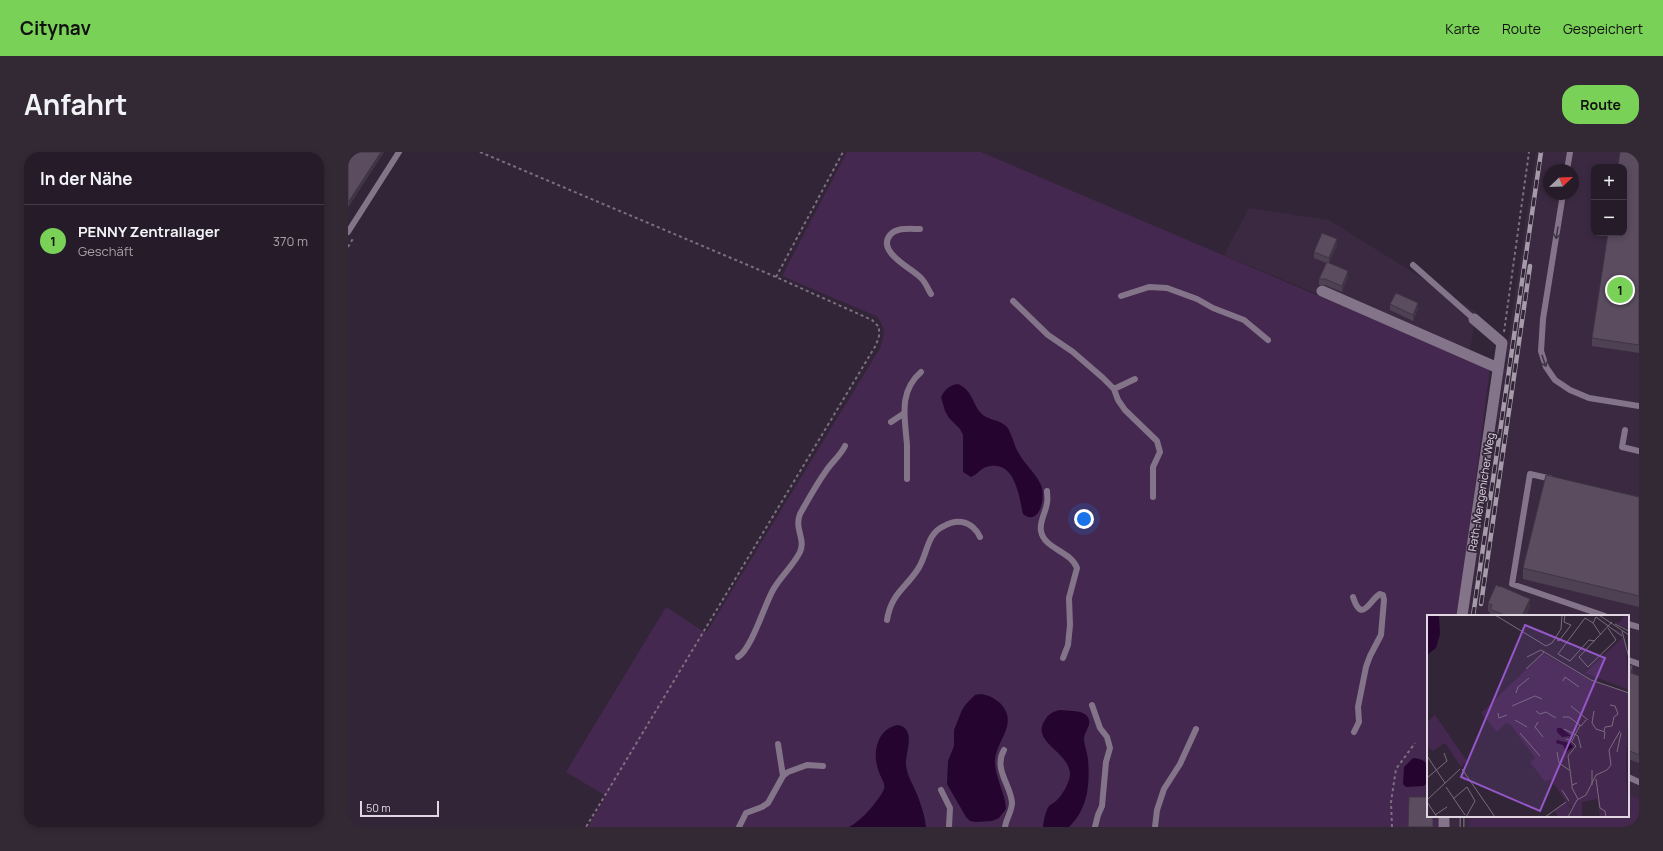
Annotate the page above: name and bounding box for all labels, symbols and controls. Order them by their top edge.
text: Citynav [20,15,91,41]
text: Karte [1445,19,1480,38]
text: Route [1502,19,1541,38]
text: Gespeichert [1563,19,1643,38]
text: Anfahrt [24,85,127,123]
button: Route [1562,85,1639,124]
north arrow [1543,164,1579,200]
map controls [1591,164,1627,236]
button: + [1591,164,1627,200]
text: In der Nähe [40,167,133,190]
button: − [1591,200,1627,236]
text: PENNY Zentrallager [78,221,220,242]
one-way arrow [1553,226,1561,239]
text: 1 [50,232,56,250]
text: 370 m [273,232,308,250]
text: Geschäft [78,242,134,260]
pin: 1 [1607,275,1633,305]
one-way arrow [1541,354,1549,366]
street label: Rath-Mengenicher Weg [1464,431,1498,553]
your location [1074,509,1094,529]
inset map [1427,615,1629,817]
scale bar [360,799,439,818]
text: 50 m [366,800,391,815]

